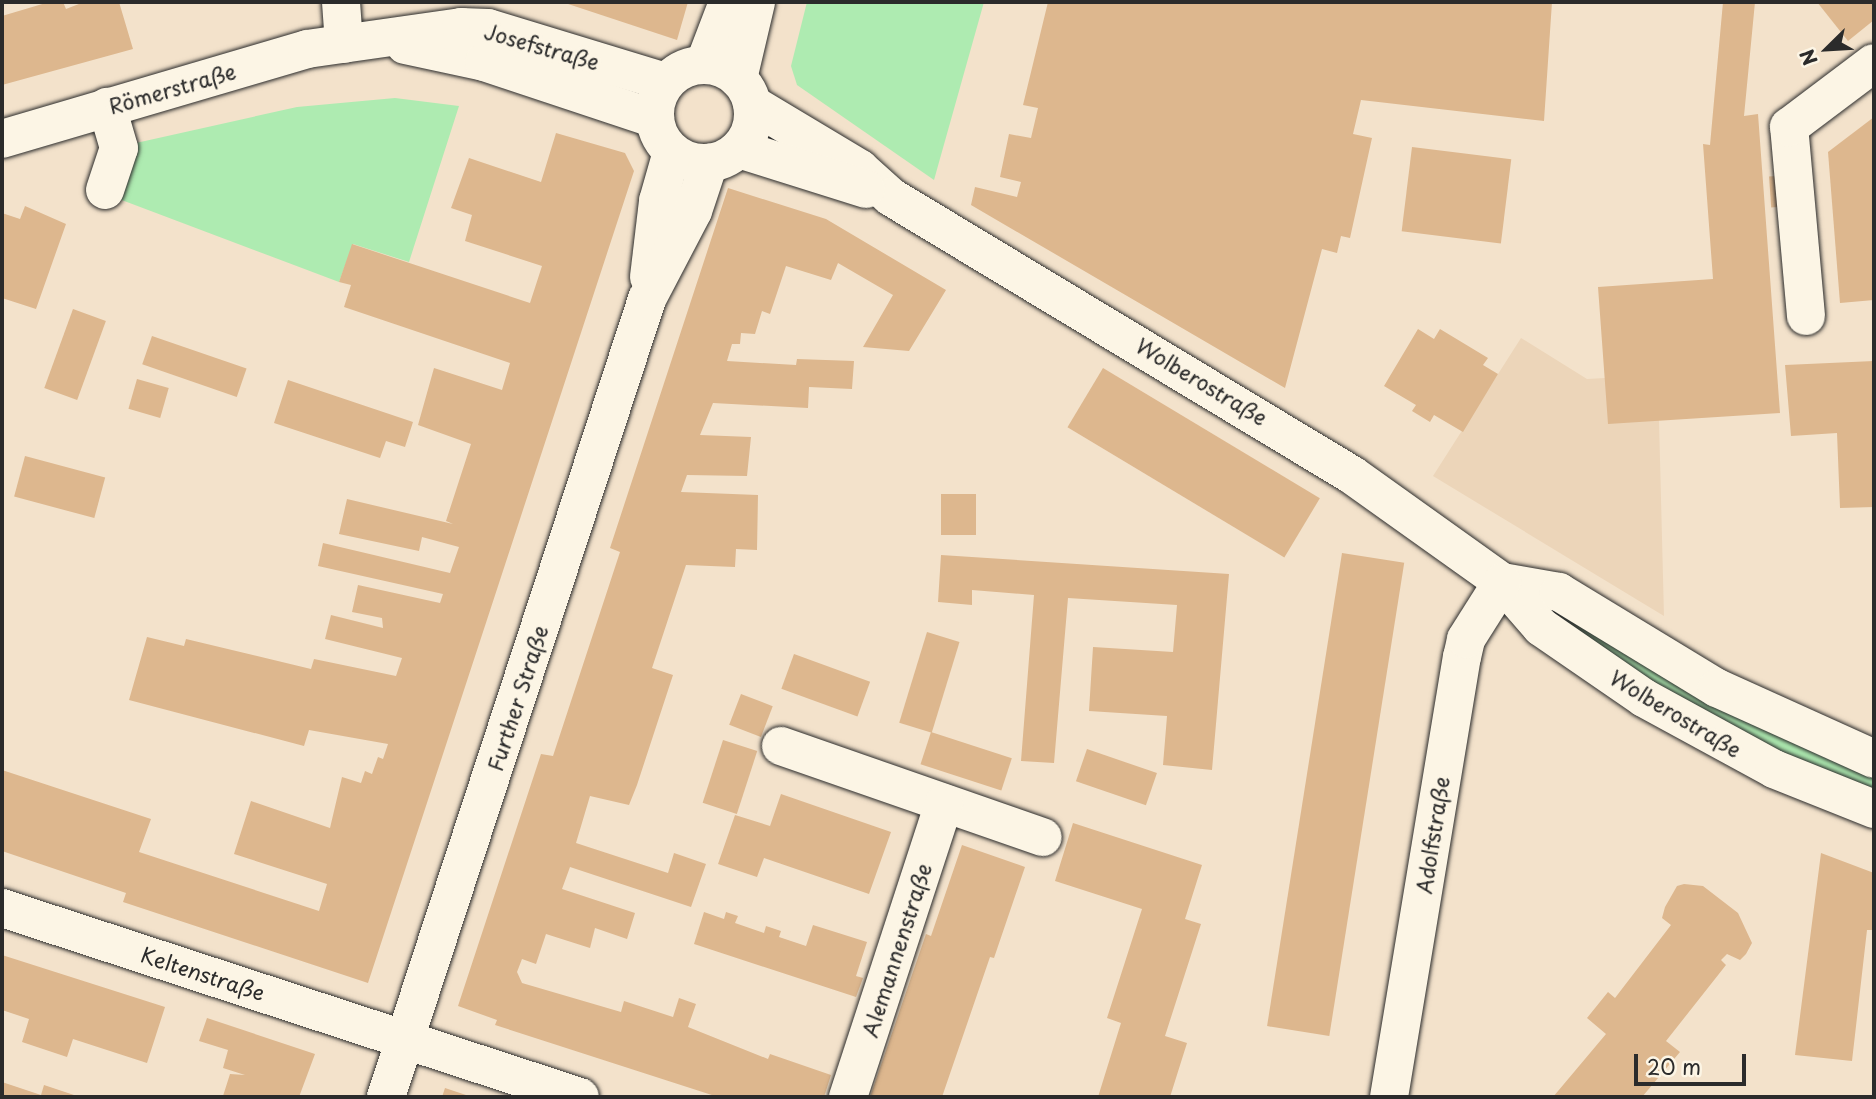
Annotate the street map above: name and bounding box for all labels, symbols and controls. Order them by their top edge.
north arrow [1792,14,1862,84]
street label: Josefstraße [482,18,602,74]
text: N [1792,45,1824,70]
street label: Römerstraße [105,58,239,118]
street label: Wolberostraße [1132,332,1272,430]
street label: Further Straße [482,622,552,774]
street label: Wolberostraße [1606,664,1746,762]
street label: Adolfstraße [1410,775,1454,895]
street label: Alemannenstraße [856,860,936,1040]
street label: Keltenstraße [138,941,268,1005]
scale bar [1638,1040,1750,1084]
text: 20 m [1647,1050,1701,1082]

